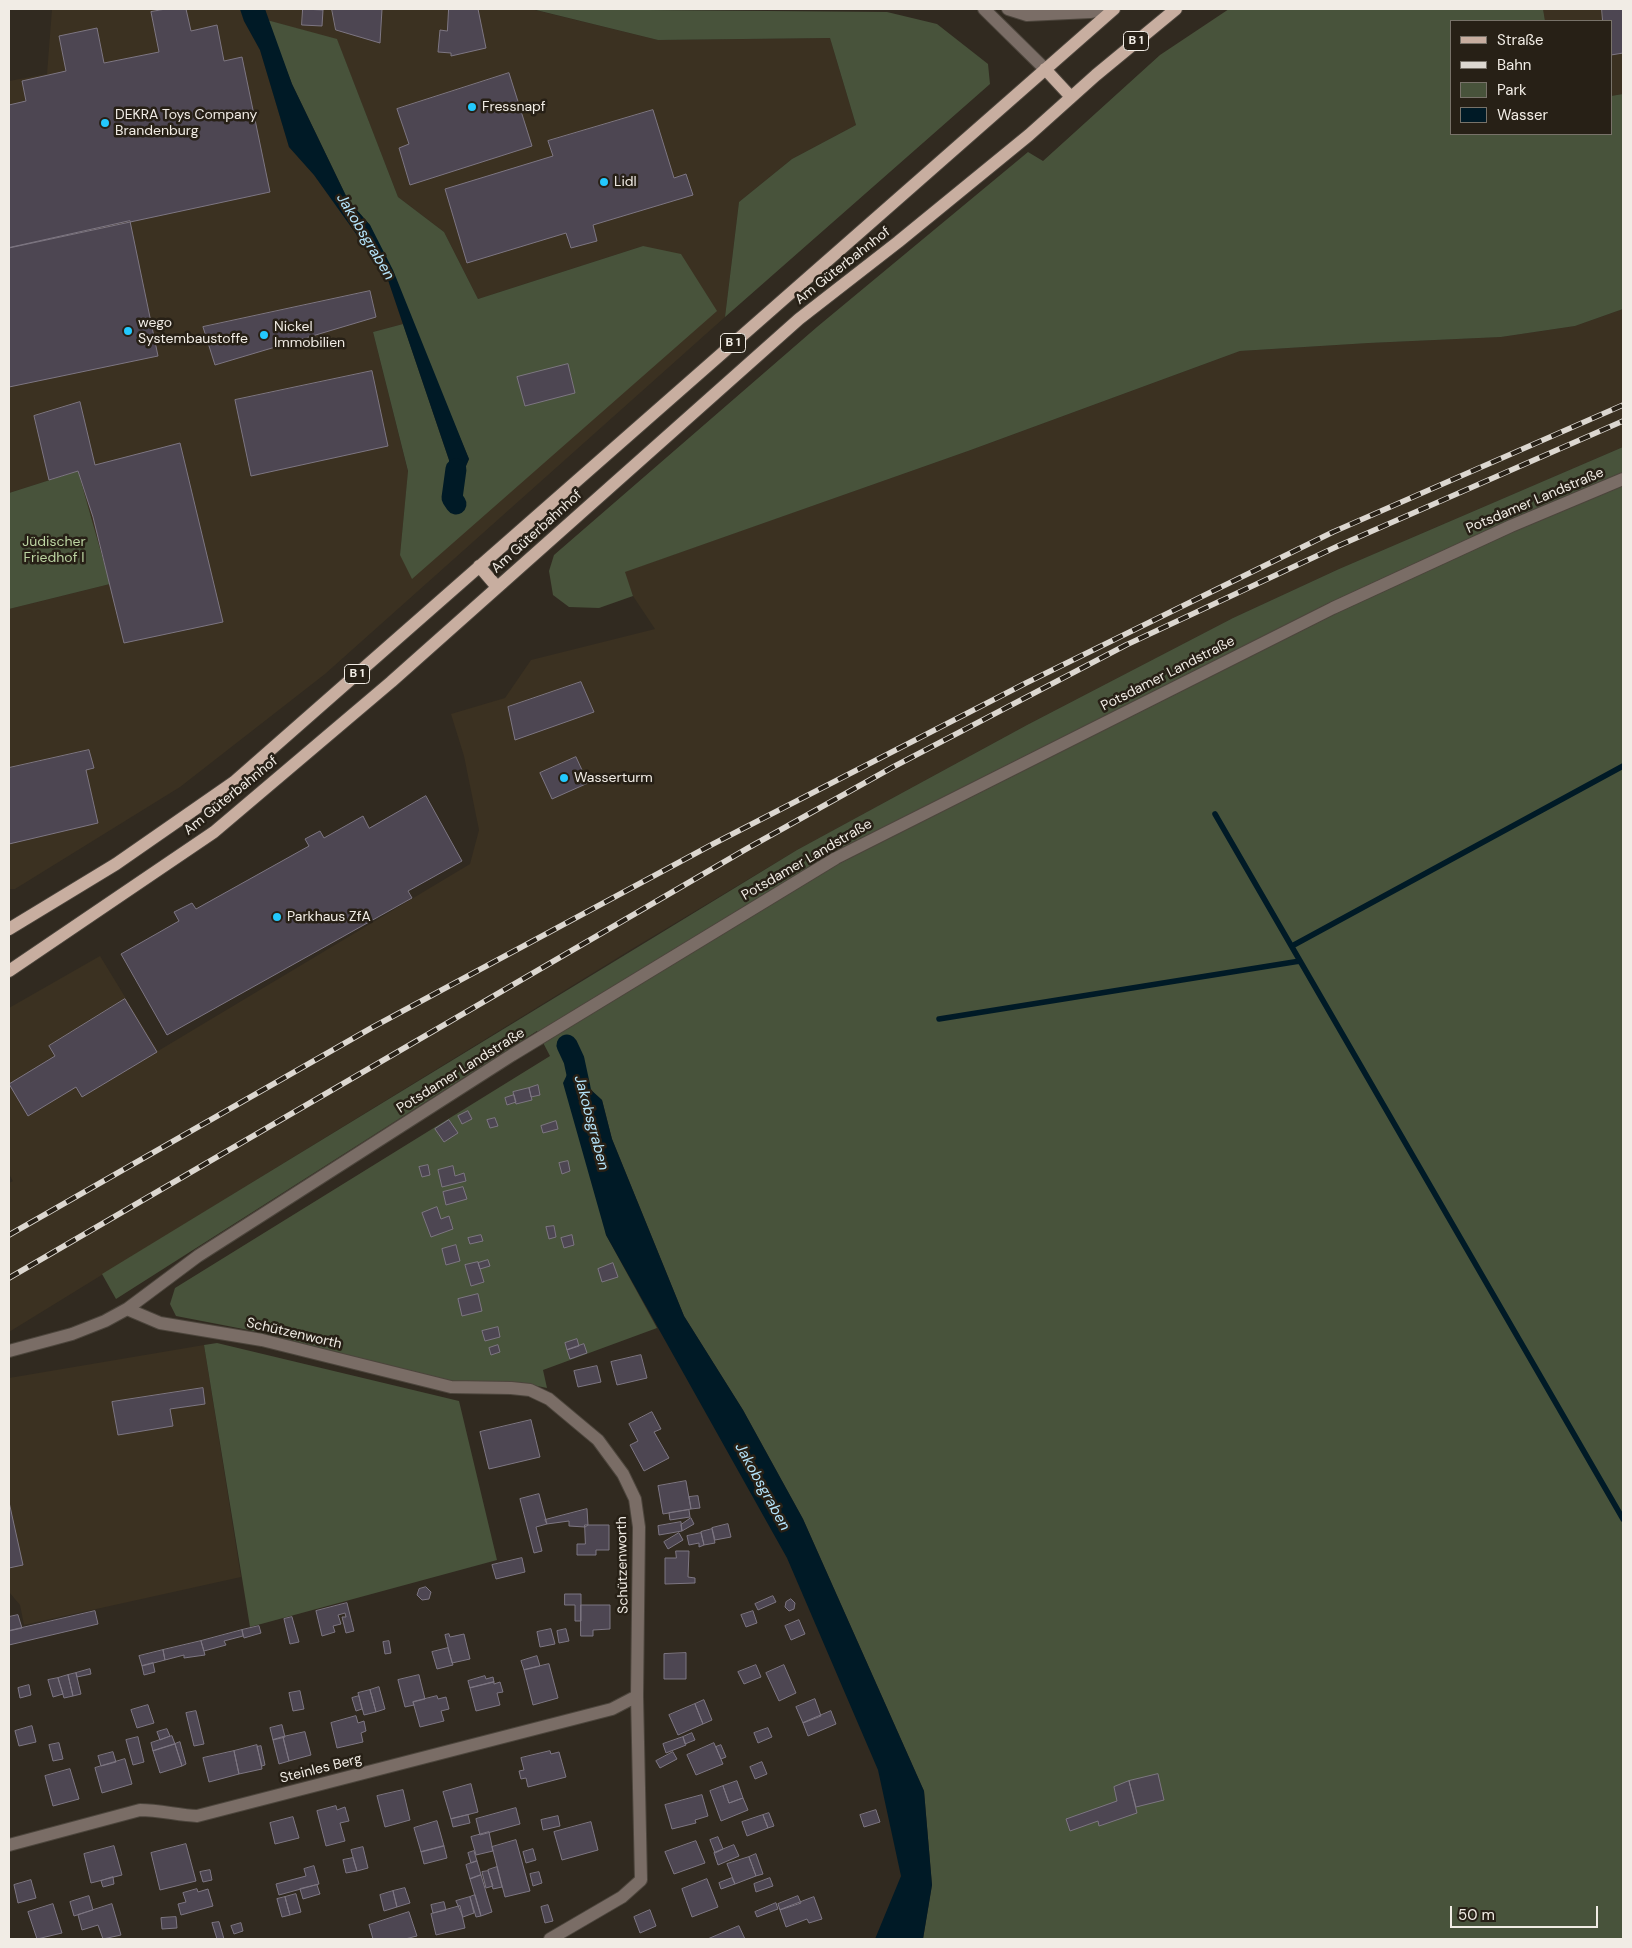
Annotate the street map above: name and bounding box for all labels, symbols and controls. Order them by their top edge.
legend [1450,20,1612,135]
text: Straße [1497,30,1544,50]
road number: B 1 [1124,31,1148,50]
text: Bahn [1497,55,1531,75]
text: Park [1497,80,1527,100]
place label: Fressnapf [482,99,546,115]
marker: Fressnapf [466,101,478,113]
text: Wasser [1497,105,1548,125]
place label: DEKRA Toys Company Brandenburg [115,107,257,140]
marker: DEKRA Toys Company Brandenburg [99,117,111,129]
place label: Lidl [614,174,637,190]
marker: Lidl [598,176,610,188]
water label: Jakobsgraben [332,191,398,283]
street label: Am Güterbahnhof [792,224,894,308]
place label: wego Systembaustoffe [138,315,248,348]
place label: Nickel Immobilien [274,319,345,352]
marker: wego Systembaustoffe [122,325,134,337]
marker: Nickel Immobilien [258,329,270,341]
road number: B 1 [720,333,746,352]
street label: Potsdamer Landstraße [1464,464,1606,538]
street label: Am Güterbahnhof [488,487,586,577]
park label: Jüdischer Friedhof I [22,534,86,566]
street label: Potsdamer Landstraße [1098,633,1238,715]
road number: B 1 [344,664,370,684]
street label: Am Güterbahnhof [181,753,281,839]
place label: Wasserturm [574,770,653,786]
marker: Wasserturm [558,772,570,784]
street label: Potsdamer Landstraße [739,816,875,904]
place label: Parkhaus ZfA [287,909,371,925]
marker: Parkhaus ZfA [271,911,283,923]
street label: Potsdamer Landstraße [394,1025,528,1117]
water label: Jakobsgraben [570,1074,612,1172]
street label: Schützenworth [245,1315,343,1353]
water label: Jakobsgraben [731,1440,793,1534]
street label: Schützenworth [614,1516,632,1614]
street label: Steinles Berg [278,1751,364,1787]
scale bar [1452,1896,1600,1928]
text: 50 m [1458,1905,1495,1925]

